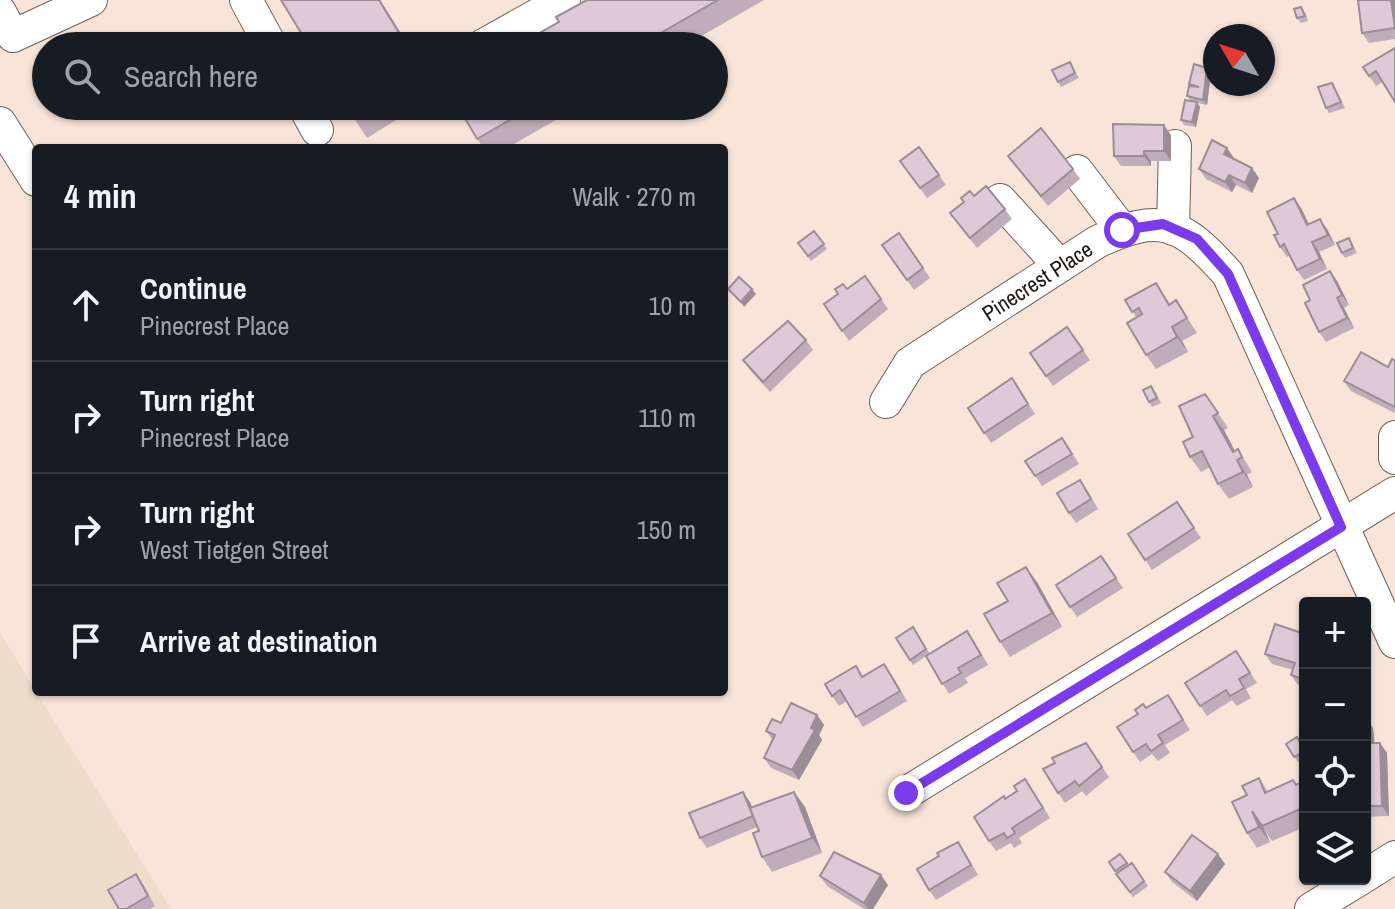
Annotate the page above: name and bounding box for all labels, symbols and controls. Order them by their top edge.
north arrow [1203,24,1275,96]
search box [32,32,728,120]
icon: search [60,54,104,98]
text: Search here [124,56,258,96]
text: 4 min [64,173,137,219]
text: Walk · 270 m [572,179,696,214]
route start [1104,212,1140,248]
street label: Pinecrest Place [976,234,1098,328]
text: Continue [140,268,247,308]
icon: ahead [64,283,108,327]
text: 10 m [649,288,696,323]
text: Pinecrest Place [140,308,289,343]
text: Turn right [140,380,254,420]
icon: right [64,395,108,439]
text: 110 m [638,400,696,435]
text: Pinecrest Place [140,420,289,455]
text: Turn right [140,492,254,532]
icon: right [64,507,108,551]
text: 150 m [637,512,696,547]
text: West Tietgen Street [140,532,328,567]
map controls [1299,597,1371,885]
button: + [1299,597,1371,669]
icon: arrive [64,619,108,663]
text: Arrive at destination [140,621,378,661]
button: − [1299,669,1371,741]
button: locate [1299,741,1371,813]
route end [888,775,924,811]
button: layers [1299,813,1371,885]

